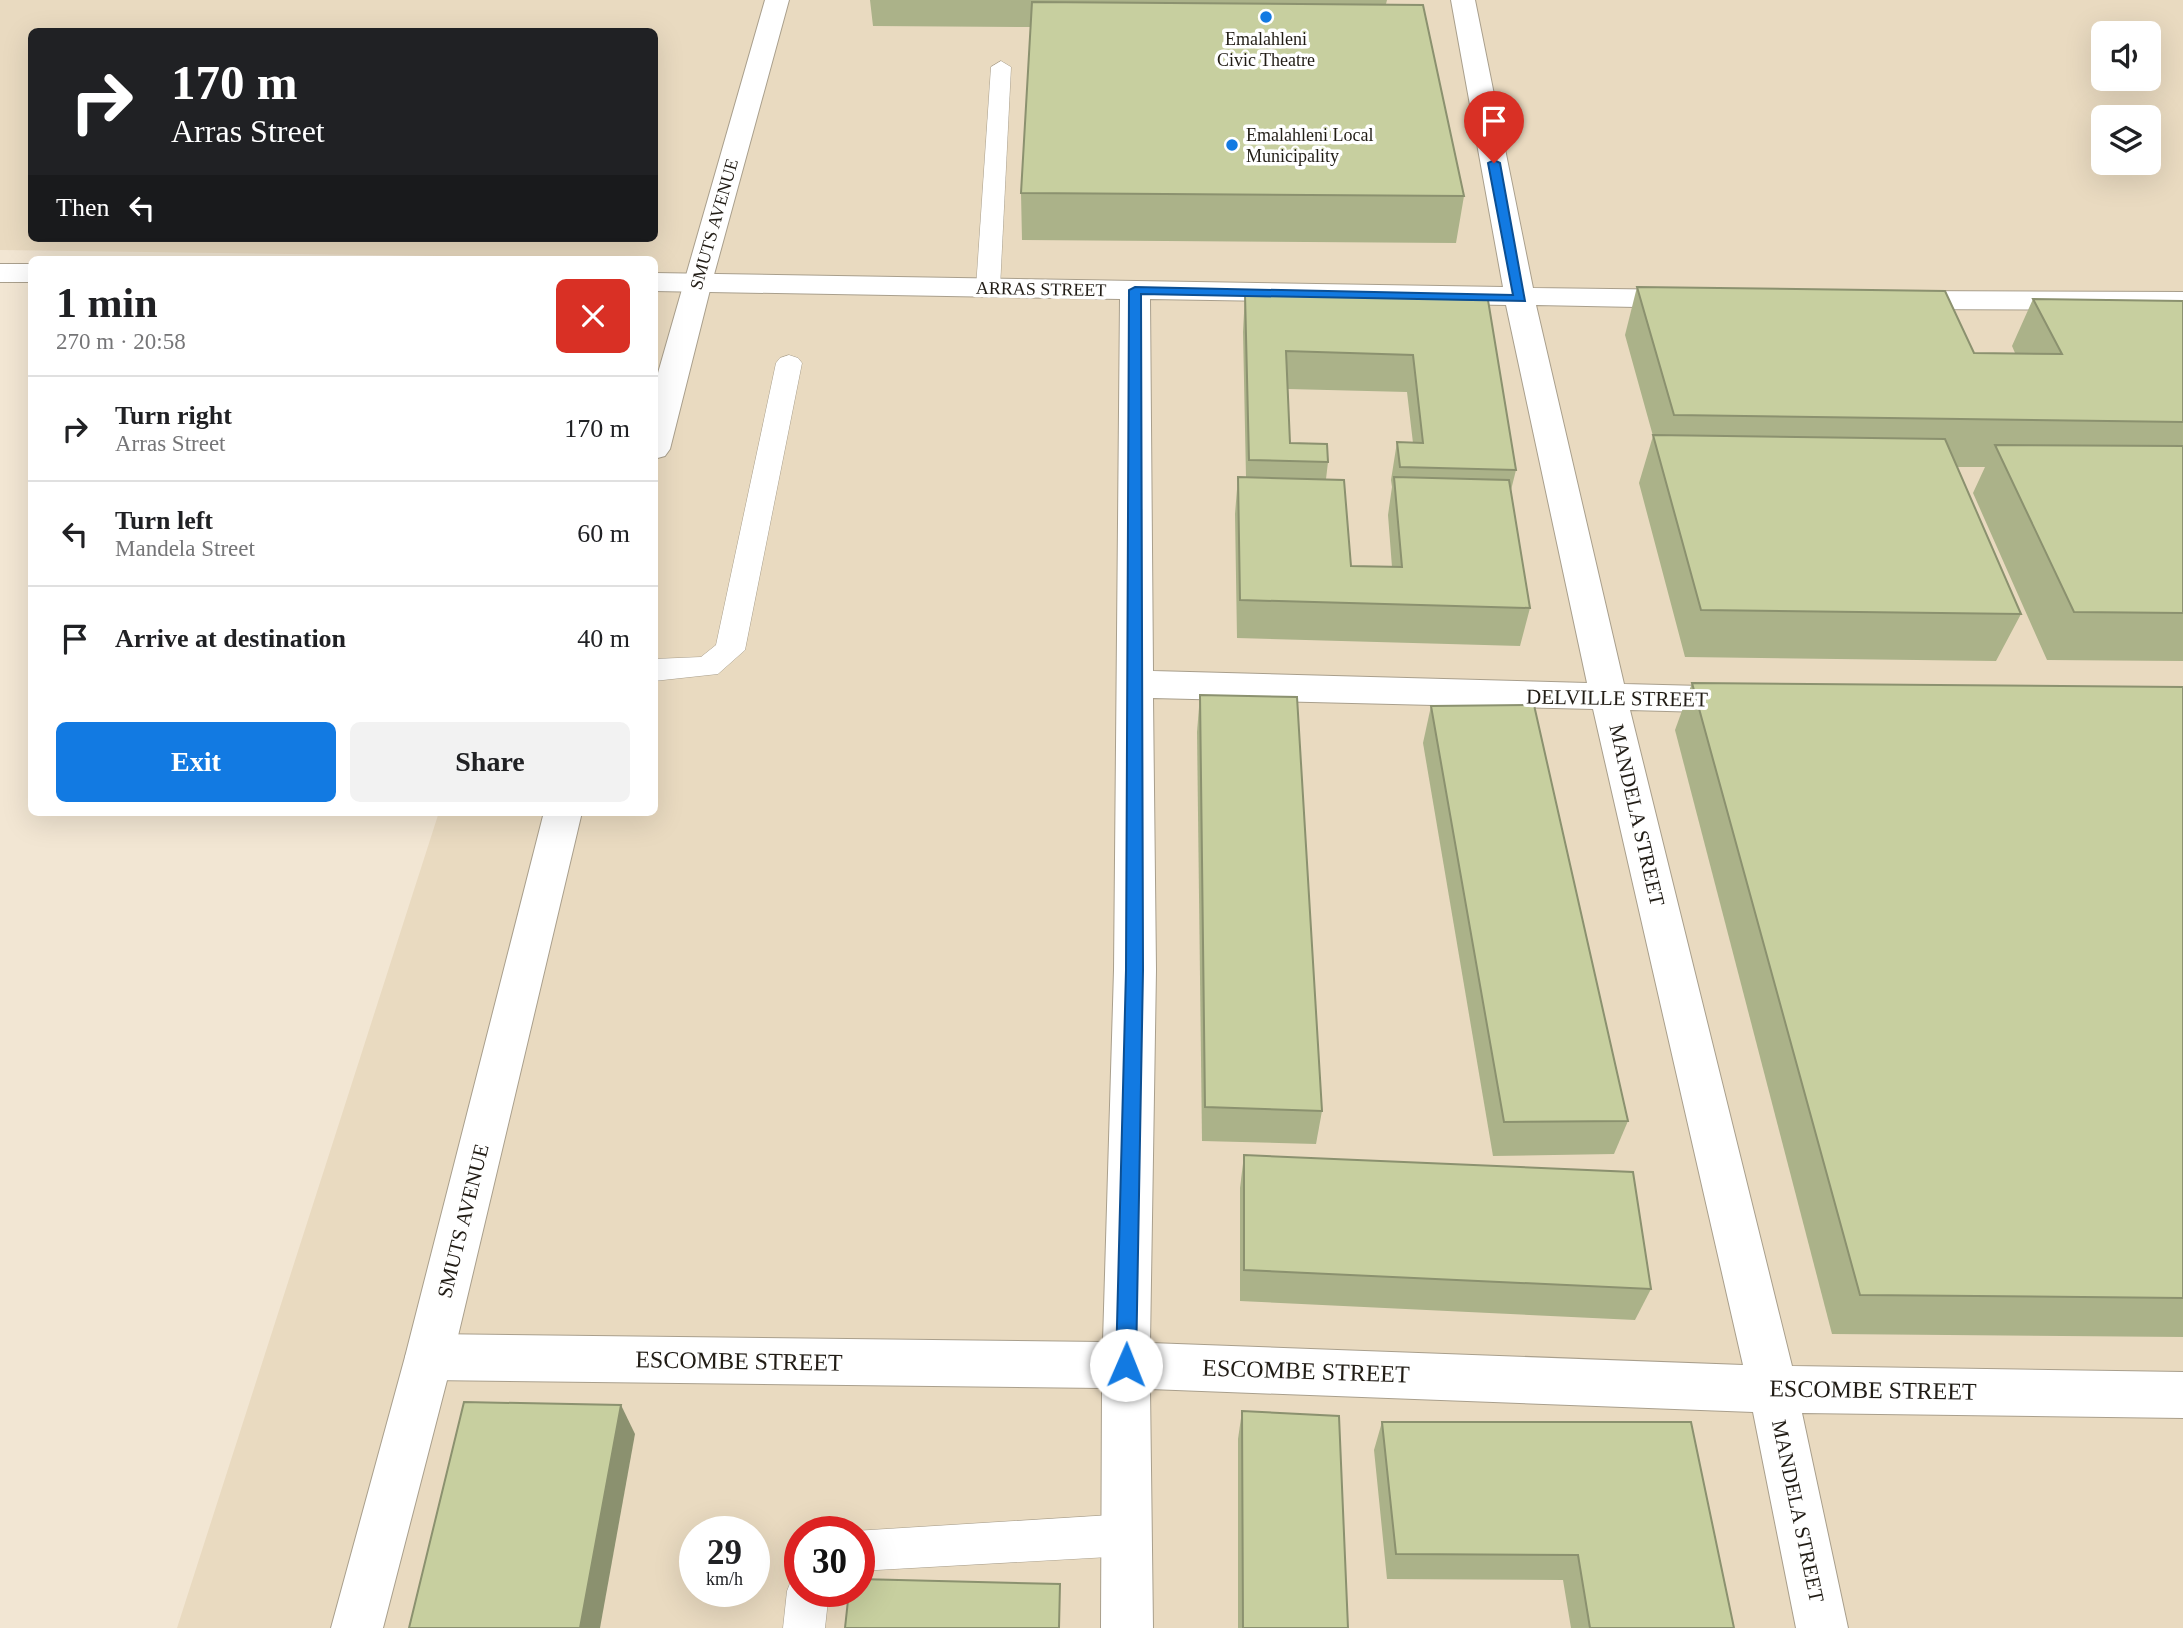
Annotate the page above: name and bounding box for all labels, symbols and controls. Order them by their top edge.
marker: Emalahleni Civic Theatre [1258,9,1274,25]
map controls [2091,21,2161,175]
button: sound [2091,21,2161,91]
place label: Emalahleni Civic Theatre [1217,29,1315,70]
text: 170 m [171,55,298,110]
icon: right [56,56,147,147]
pin [1464,91,1524,163]
icon: arrive [1475,102,1513,140]
button: layers [2091,105,2161,175]
text: Arras Street [171,113,325,149]
place label: Emalahleni Local Municipality [1246,125,1373,166]
marker: Emalahleni Local Municipality [1224,137,1240,153]
street label: SMUTS AVENUE [686,156,742,292]
icon: left [123,189,161,227]
text: Then [56,193,109,222]
street label: ARRAS STREET [976,278,1106,300]
button: close [556,279,630,353]
text: 1 min [56,280,158,326]
text: 270 m · 20:58 [56,329,186,354]
text: Turn right [115,401,232,430]
icon: right [56,410,94,448]
text: 170 m [564,414,630,443]
text: Arras Street [115,431,226,456]
text: Turn left [115,506,213,535]
icon: left [56,515,94,553]
text: 60 m [577,519,630,548]
text: Mandela Street [115,536,255,561]
icon: arrive [56,620,94,658]
text: Arrive at destination [115,624,346,653]
text: 40 m [577,624,630,653]
street label: DELVILLE STREET [1526,684,1708,712]
button: Exit [56,722,336,802]
button: Share [350,722,630,802]
street label: MANDELA STREET [1604,722,1670,909]
street label: SMUTS AVENUE [432,1142,494,1300]
position arrow [1089,1328,1163,1402]
street label: ESCOMBE STREET [635,1346,843,1376]
street label: ESCOMBE STREET [1202,1354,1410,1388]
street label: ESCOMBE STREET [1769,1375,1977,1405]
street label: MANDELA STREET [1767,1417,1829,1605]
speed limit sign: 30 [784,1516,875,1607]
text: 29 [707,1533,742,1572]
text: km/h [706,1569,743,1589]

